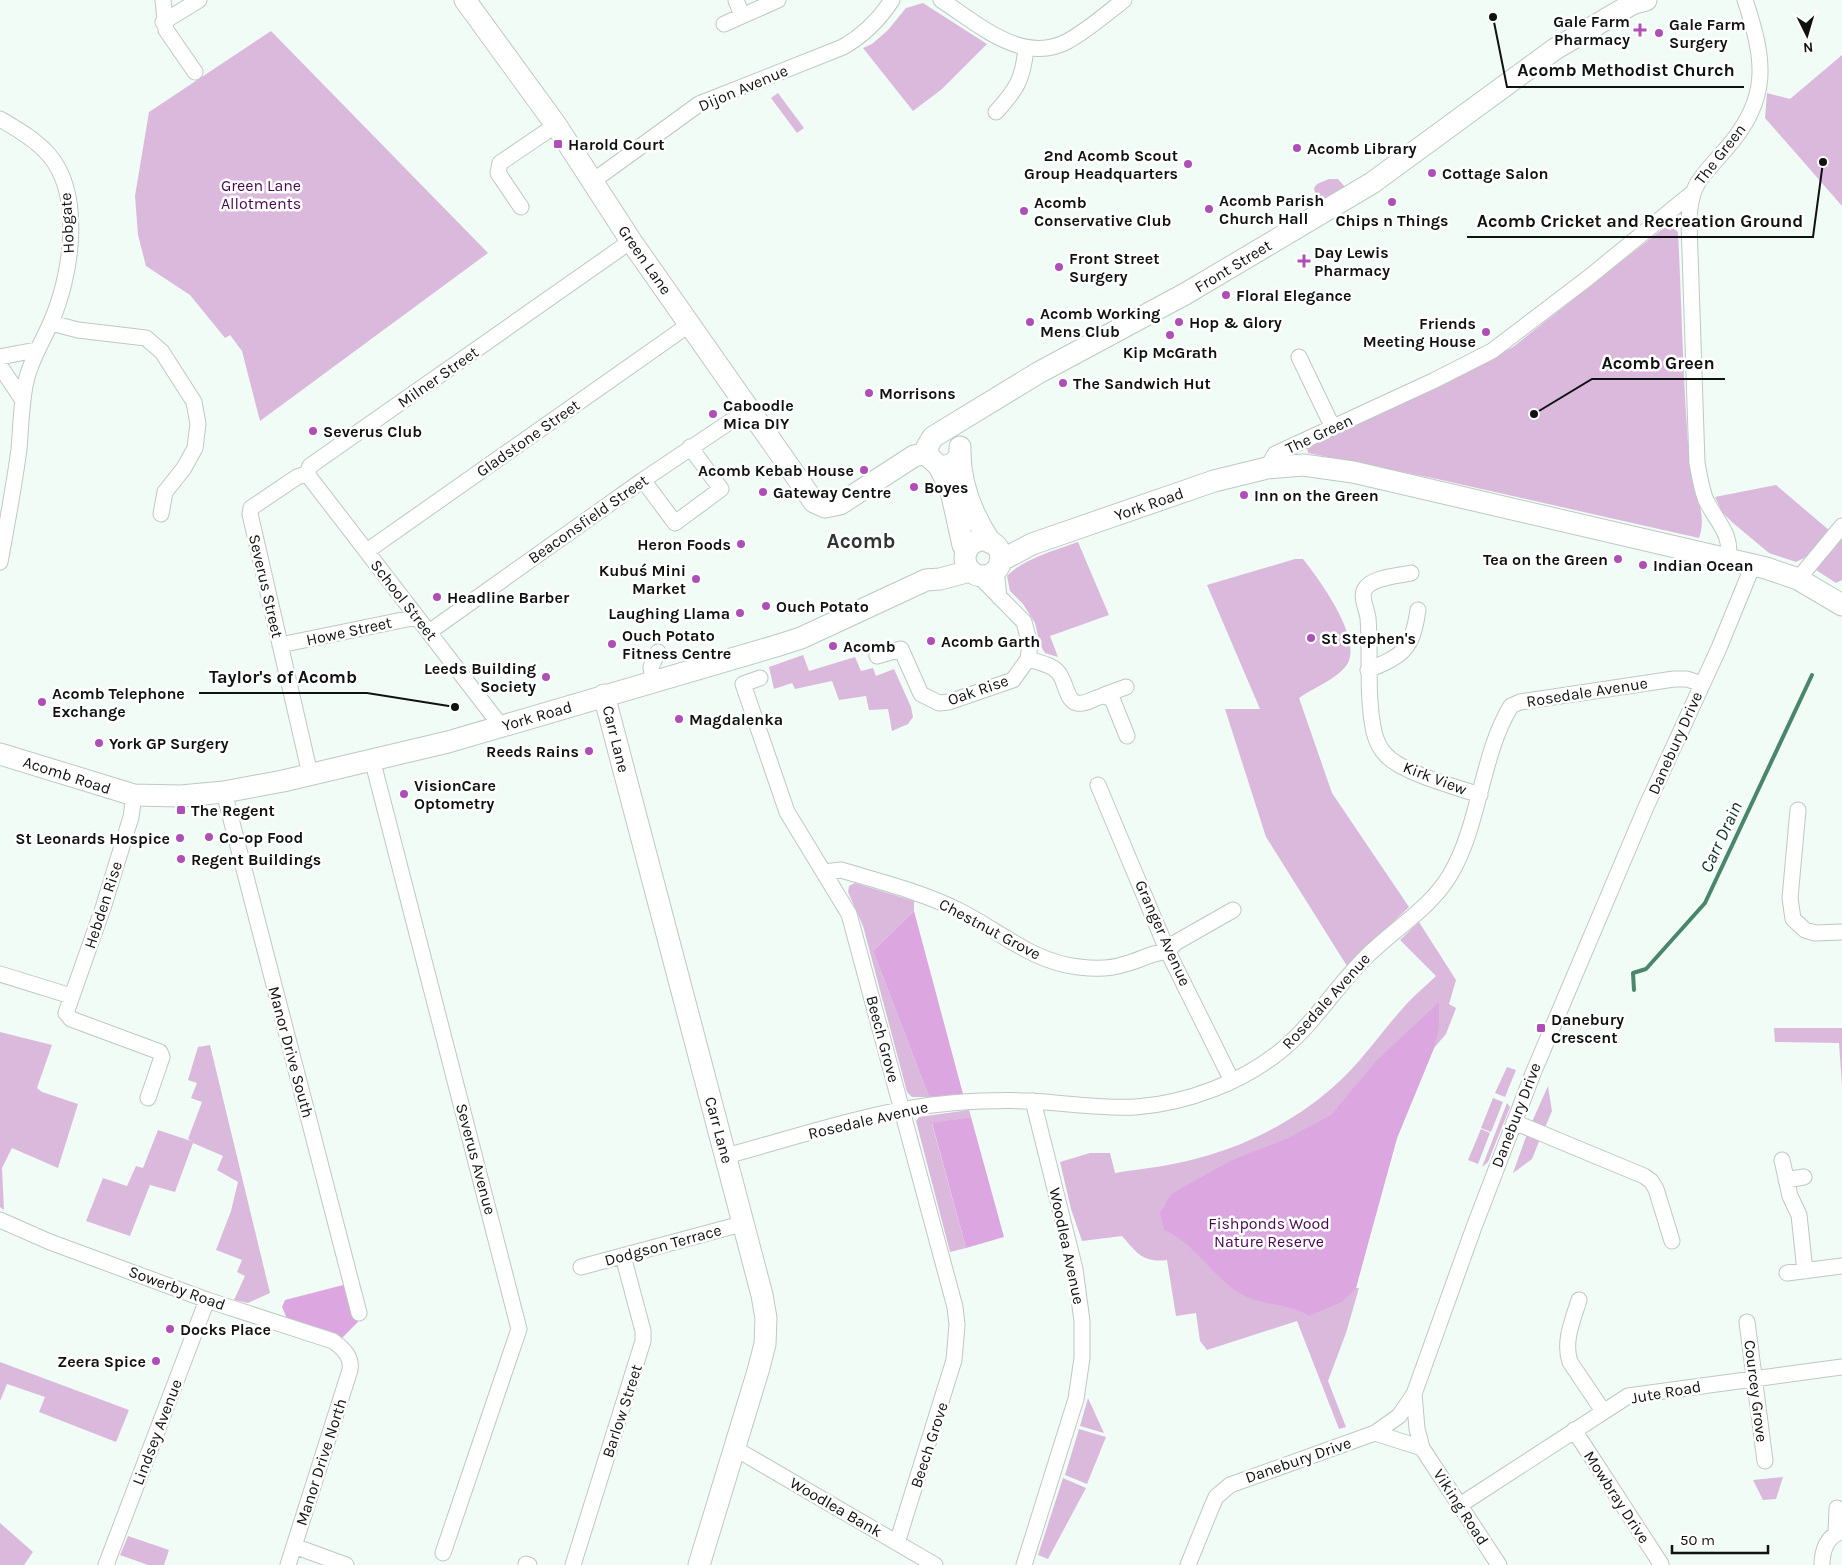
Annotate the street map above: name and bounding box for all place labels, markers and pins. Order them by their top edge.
place label: Gale Farm Pharmacy [1553,12,1630,49]
place label: Gale Farm Surgery [1669,15,1746,52]
marker: Gale Farm Pharmacy [1634,24,1646,36]
marker: Gale Farm Surgery [1653,27,1665,39]
callout: Acomb Methodist Church [1507,54,1744,87]
place label: Harold Court [568,135,665,154]
marker: Harold Court [552,138,564,150]
place label: Acomb Library [1307,139,1417,158]
marker: Acomb Library [1291,142,1303,154]
place label: 2nd Acomb Scout Group Headquarters [1024,146,1178,183]
marker: 2nd Acomb Scout Group Headquarters [1182,158,1194,170]
place label: Cottage Salon [1442,164,1548,183]
marker: Cottage Salon [1426,167,1438,179]
place label: Acomb Parish Church Hall [1219,191,1324,228]
place label: Acomb Conservative Club [1034,193,1171,230]
marker: Chips n Things [1386,196,1398,208]
marker: Acomb Parish Church Hall [1203,203,1215,215]
callout: Acomb Cricket and Recreation Ground [1467,204,1813,237]
marker: Acomb Conservative Club [1018,205,1030,217]
place label: Chips n Things [1335,211,1449,230]
place label: Day Lewis Pharmacy [1314,243,1390,280]
place label: Front Street Surgery [1069,249,1159,286]
marker: Day Lewis Pharmacy [1298,255,1310,267]
marker: Front Street Surgery [1053,261,1065,273]
place label: Floral Elegance [1236,286,1352,305]
marker: Floral Elegance [1220,289,1232,301]
place label: Acomb Working Mens Club [1040,304,1160,341]
place label: Hop & Glory [1189,313,1282,332]
place label: Friends Meeting House [1363,314,1476,351]
marker: Acomb Working Mens Club [1024,316,1036,328]
marker: Hop & Glory [1173,316,1185,328]
marker: Friends Meeting House [1480,326,1492,338]
marker: Kip McGrath [1164,329,1176,341]
place label: Kip McGrath [1123,343,1217,362]
callout: Acomb Green [1592,346,1725,379]
place label: The Sandwich Hut [1073,374,1211,393]
marker: The Sandwich Hut [1057,377,1069,389]
place label: Morrisons [879,384,956,403]
marker: Morrisons [863,387,875,399]
place label: Caboodle Mica DIY [723,396,794,433]
marker: Caboodle Mica DIY [707,408,719,420]
place label: Severus Club [323,422,422,441]
marker: Severus Club [307,425,319,437]
place label: Acomb Kebab House [698,461,854,480]
marker: Acomb Kebab House [858,464,870,476]
place label: Boyes [924,478,968,497]
marker: Boyes [908,481,920,493]
place label: Gateway Centre [773,483,891,502]
marker: Gateway Centre [757,486,769,498]
place label: Inn on the Green [1254,486,1379,505]
marker: Inn on the Green [1238,489,1250,501]
place label: Heron Foods [637,535,731,554]
marker: Heron Foods [735,538,747,550]
place label: Tea on the Green [1483,550,1608,569]
marker: Tea on the Green [1612,553,1624,565]
place label: Indian Ocean [1653,556,1754,575]
marker: Indian Ocean [1637,559,1649,571]
place label: Kubuś Mini Market [599,561,686,598]
marker: Kubuś Mini Market [690,573,702,585]
place label: Headline Barber [447,588,570,607]
marker: Headline Barber [431,591,443,603]
place label: Ouch Potato [776,597,869,616]
marker: Ouch Potato [760,600,772,612]
place label: Laughing Llama [608,604,730,623]
marker: Laughing Llama [734,607,746,619]
place label: Ouch Potato Fitness Centre [622,626,731,663]
place label: St Stephen's [1321,629,1416,648]
place label: Acomb Garth [941,632,1040,651]
marker: St Stephen's [1305,632,1317,644]
marker: Acomb Garth [925,635,937,647]
place label: Acomb [843,637,896,656]
marker: Ouch Potato Fitness Centre [606,638,618,650]
marker: Acomb [827,640,839,652]
place label: Leeds Building Society [424,659,536,696]
callout: Taylor's of Acomb [199,660,367,693]
marker: Leeds Building Society [540,671,552,683]
place label: Acomb Telephone Exchange [52,684,185,721]
marker: Acomb Telephone Exchange [36,696,48,708]
place label: Magdalenka [689,710,783,729]
marker: Magdalenka [673,713,685,725]
place label: York GP Surgery [109,734,229,753]
marker: York GP Surgery [93,737,105,749]
place label: Reeds Rains [486,742,579,761]
marker: Reeds Rains [583,745,595,757]
place label: VisionCare Optometry [414,776,496,813]
marker: VisionCare Optometry [398,788,410,800]
place label: The Regent [191,801,275,820]
marker: The Regent [175,804,187,816]
place label: Co-op Food [219,828,303,847]
place label: St Leonards Hospice [15,829,170,848]
marker: Co-op Food [203,831,215,843]
marker: St Leonards Hospice [174,832,186,844]
place label: Regent Buildings [191,850,321,869]
marker: Regent Buildings [175,853,187,865]
place label: Danebury Crescent [1551,1010,1624,1047]
marker: Danebury Crescent [1535,1022,1547,1034]
place label: Docks Place [180,1320,271,1339]
marker: Docks Place [164,1323,176,1335]
place label: Zeera Spice [57,1352,146,1371]
marker: Zeera Spice [150,1355,162,1367]

